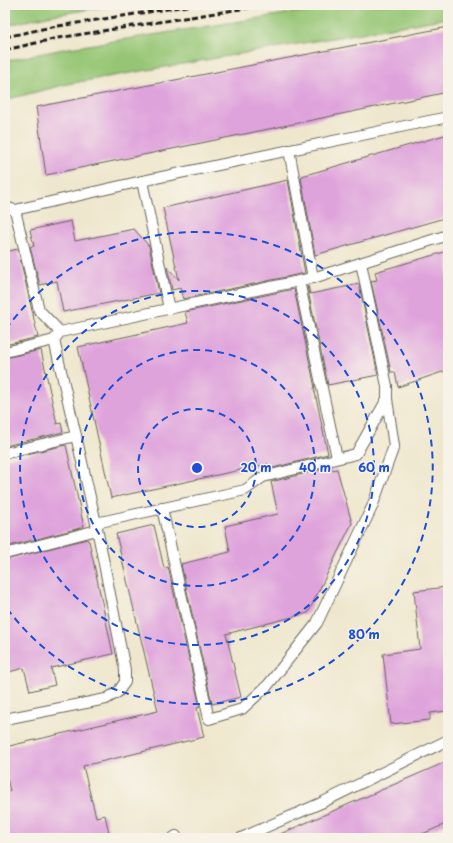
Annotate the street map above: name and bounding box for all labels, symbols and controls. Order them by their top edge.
text: 20 m [240,458,272,476]
text: 40 m [299,458,331,476]
text: 60 m [358,458,390,476]
centre of rings [190,461,204,475]
text: 80 m [348,625,380,643]

